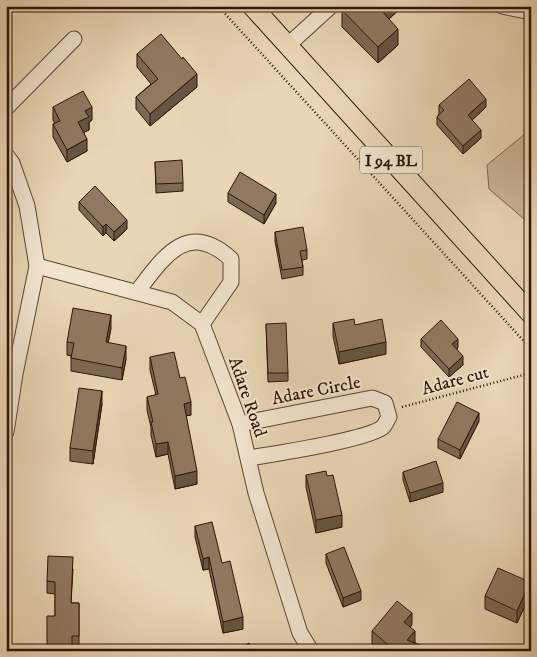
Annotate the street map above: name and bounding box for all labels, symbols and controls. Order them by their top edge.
road number: I 94 BL [360,146,422,174]
street label: Adare Road [223,354,271,440]
street label: Adare cut [419,361,491,400]
street label: Adare Circle [270,372,362,410]

